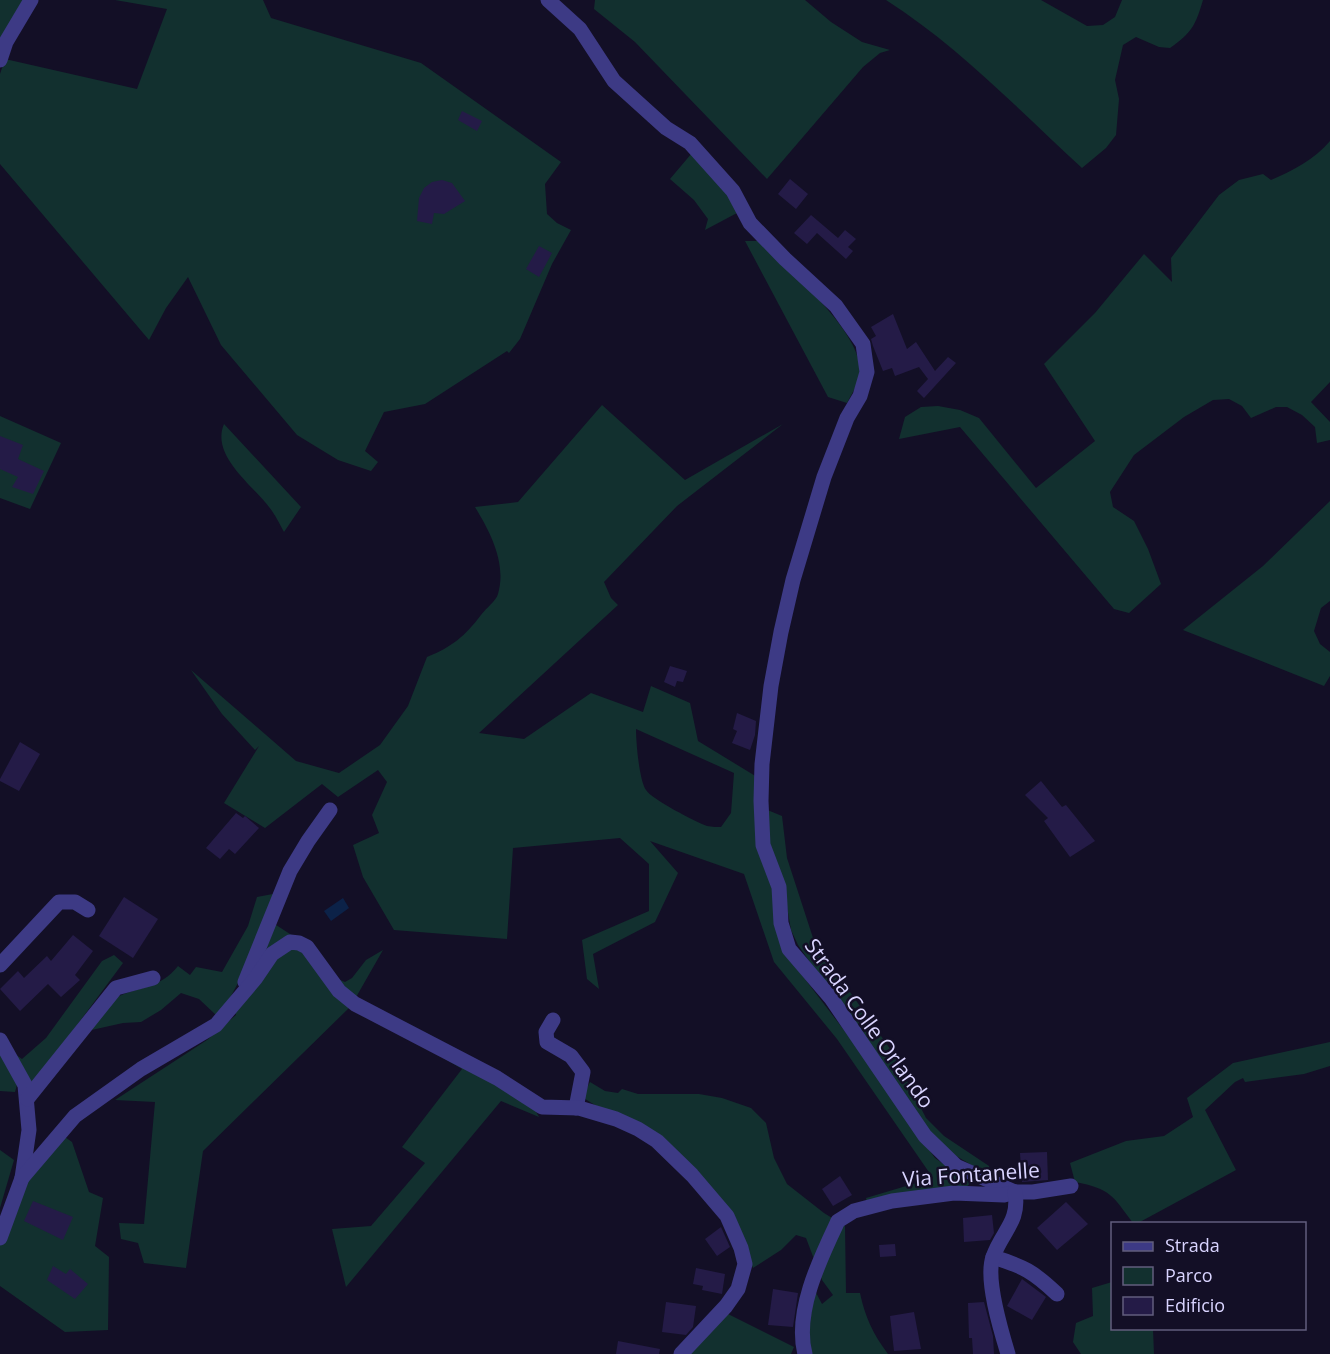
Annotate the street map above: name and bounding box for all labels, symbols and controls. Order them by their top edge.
street label: Strada Colle Orlando [799,933,941,1113]
street label: Via Fontanelle [901,1155,1041,1193]
legend [1111,1222,1306,1330]
text: Strada [1165,1233,1220,1257]
text: Parco [1165,1263,1213,1287]
text: Edificio [1165,1293,1225,1317]

